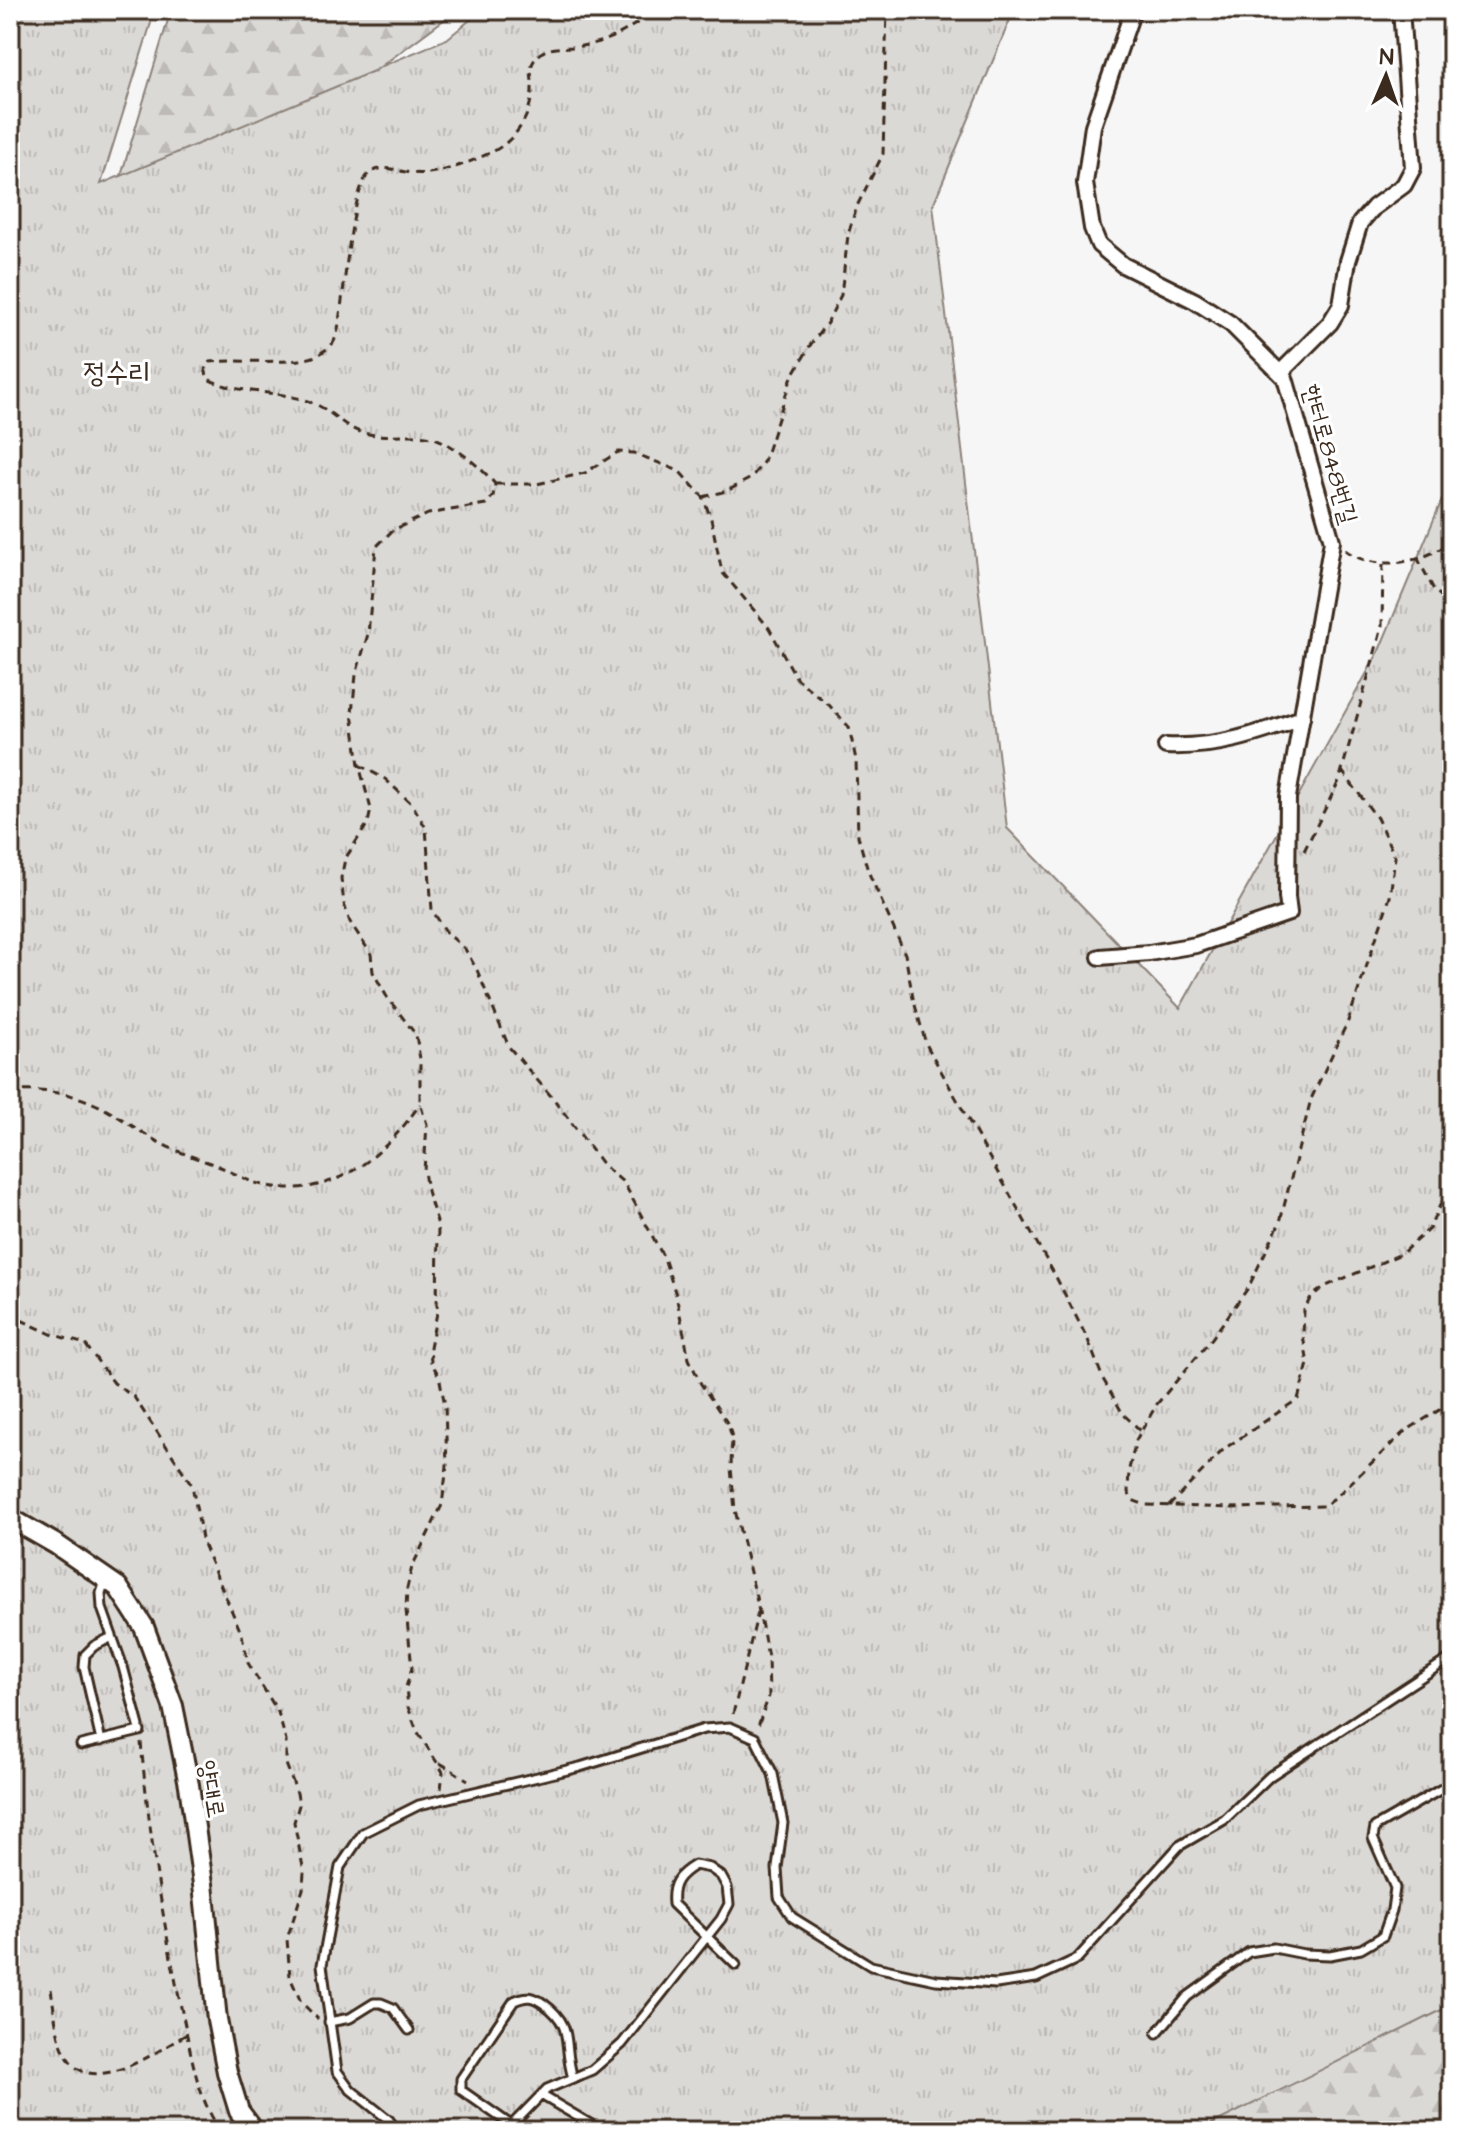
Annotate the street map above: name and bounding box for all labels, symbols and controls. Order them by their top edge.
north arrow [1346,36,1426,116]
text: N [1379,42,1394,73]
district label: 정수리 [83,354,151,393]
street label: 한터로848번길 [1293,380,1365,528]
street label: 양대로 [189,1758,233,1821]

